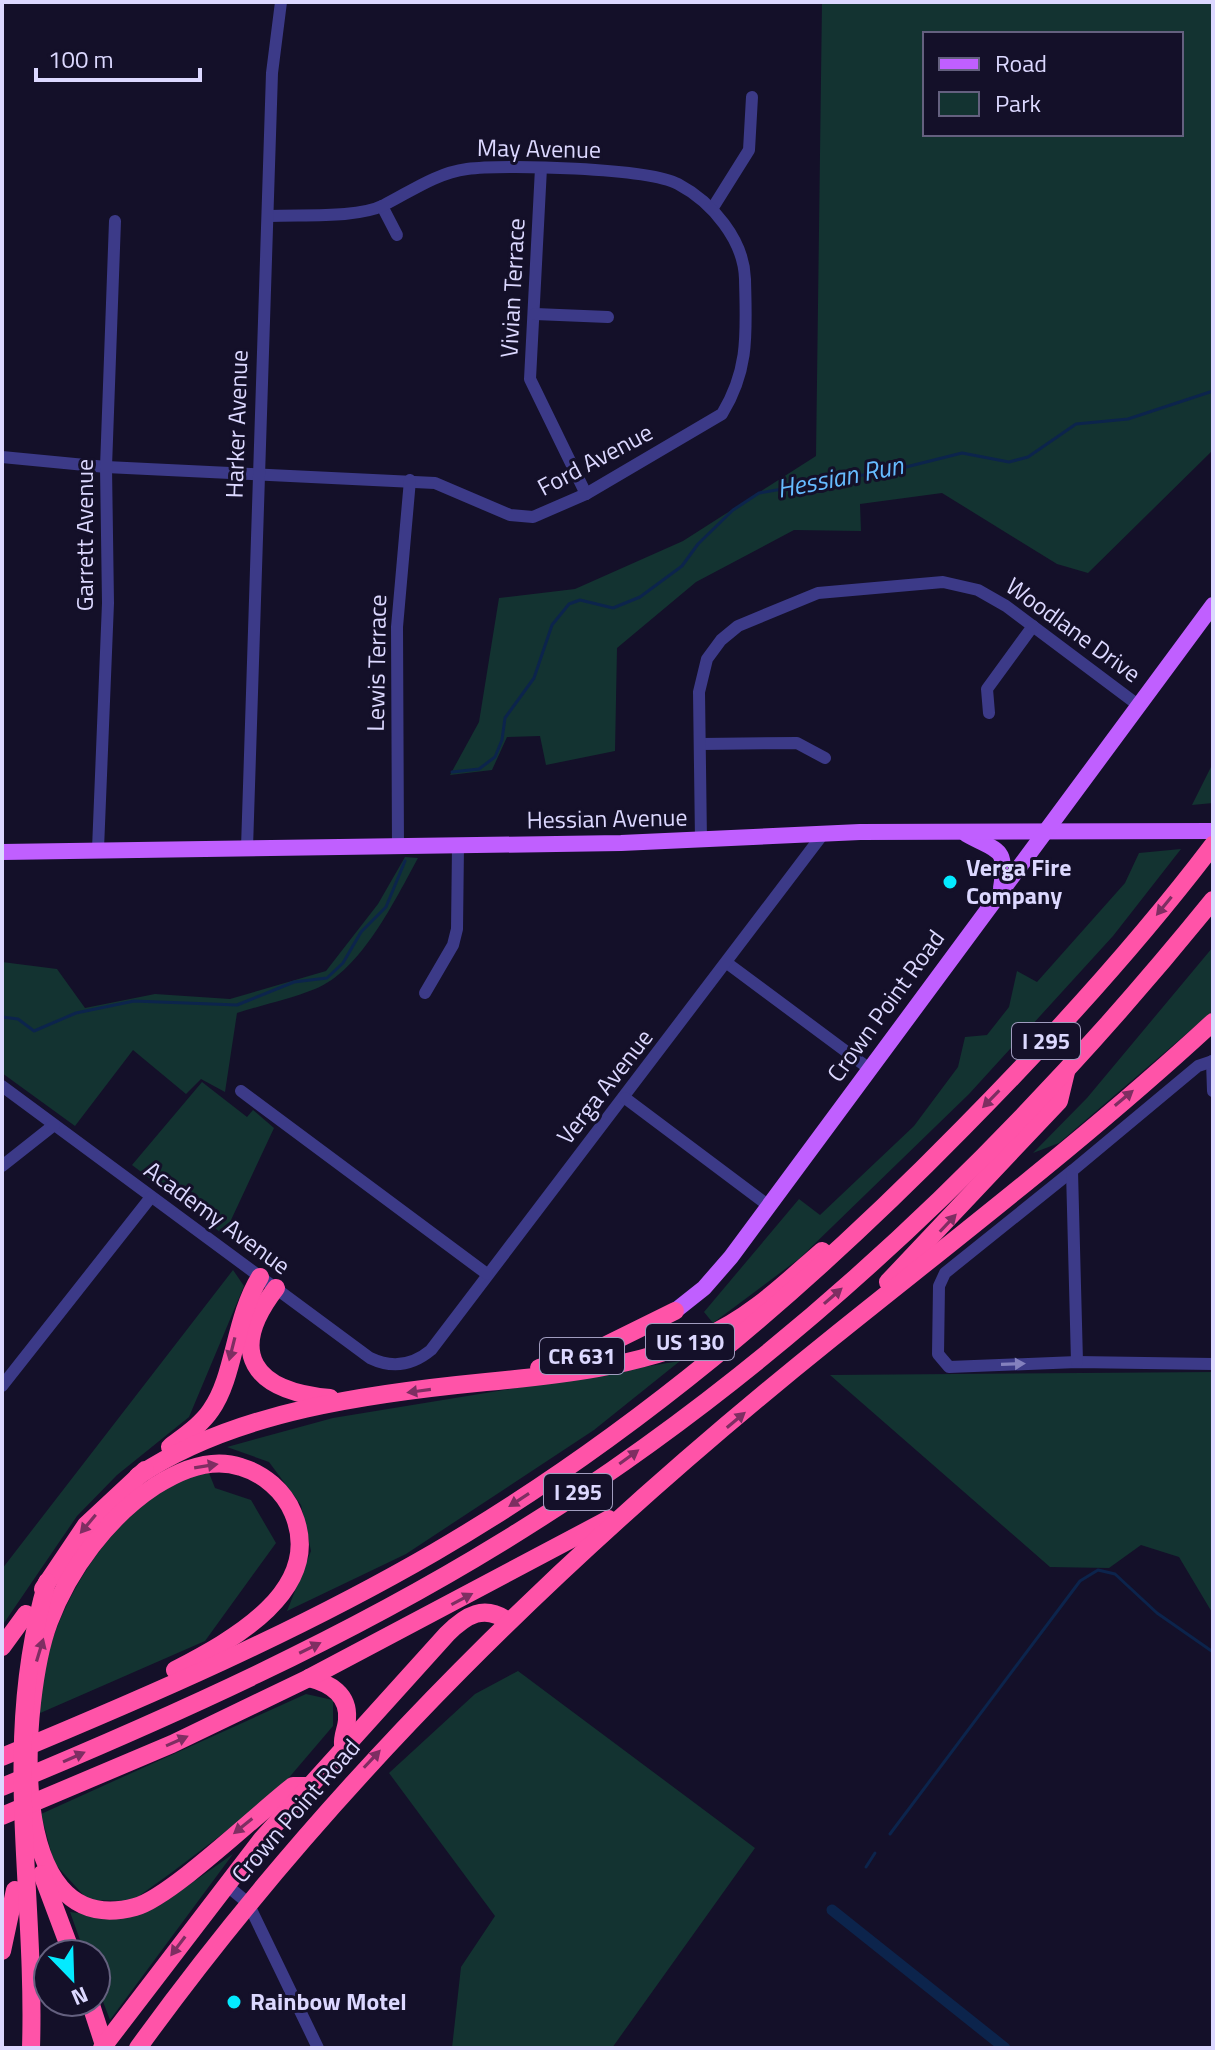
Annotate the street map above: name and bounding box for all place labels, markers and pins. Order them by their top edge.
place label: Verga Fire Company [966,849,1071,913]
marker: Verga Fire Company [941,873,959,891]
place label: Rainbow Motel [250,1983,407,2019]
marker: Rainbow Motel [225,1993,243,2011]

